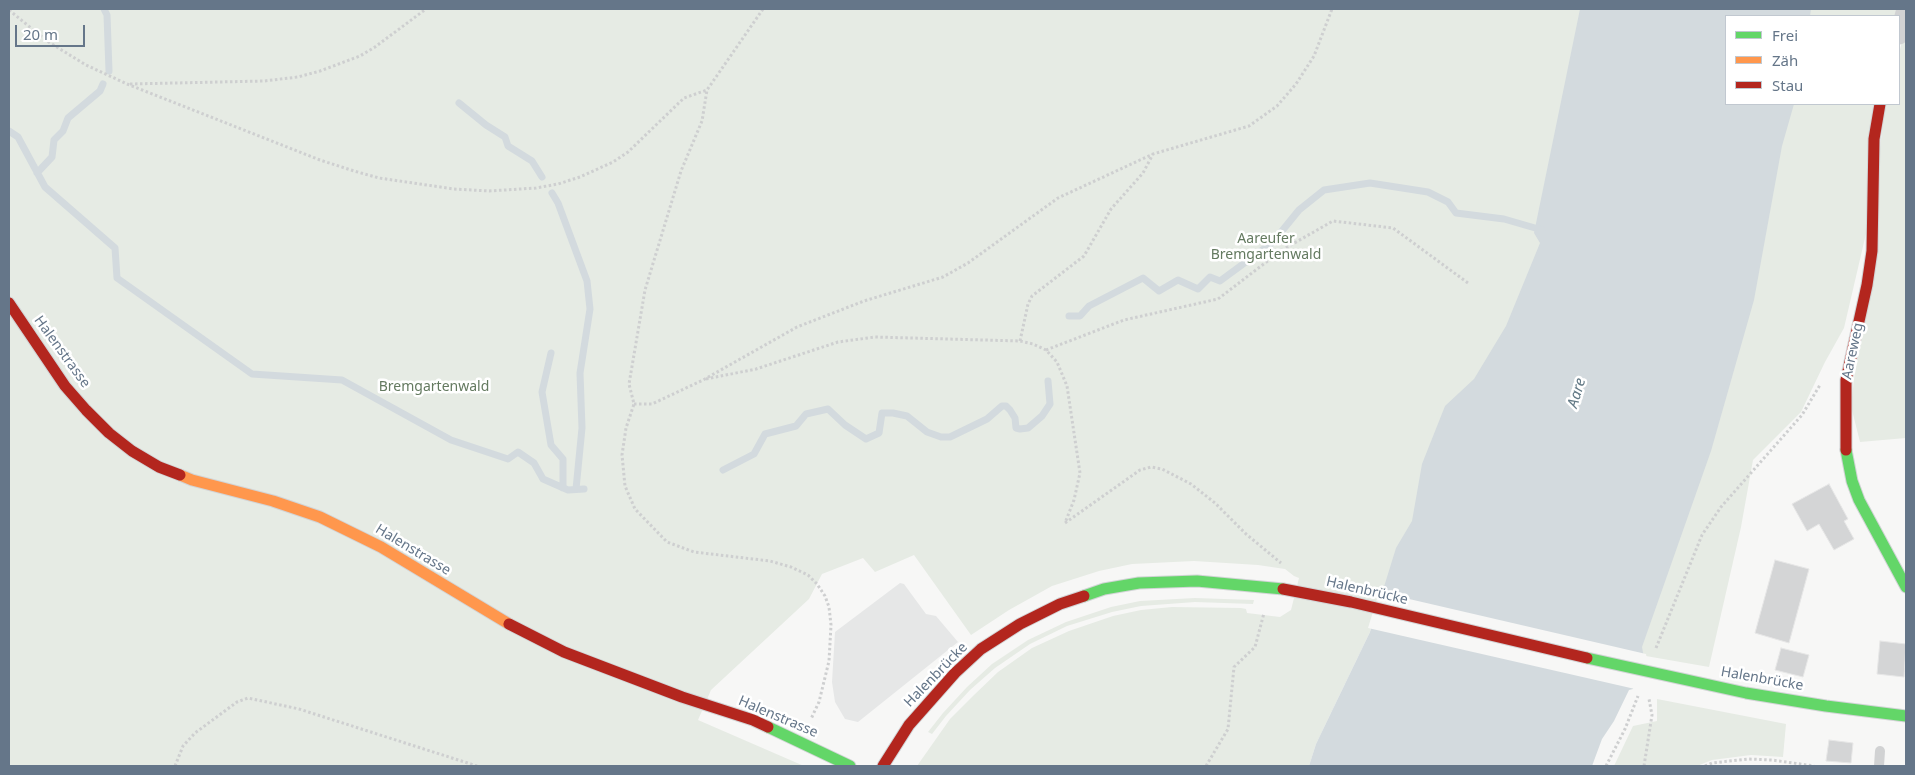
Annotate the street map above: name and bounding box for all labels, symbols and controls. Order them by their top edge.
scale bar [18,15,88,47]
legend [1725,15,1900,105]
text: 20 m [23,24,58,44]
text: Frei [1772,25,1798,45]
text: Zäh [1772,50,1798,70]
text: Stau [1772,75,1803,95]
park label: Aareufer Bremgartenwald [1211,231,1321,264]
street label: Halenstrasse [30,313,94,391]
street label: Aareweg [1839,321,1867,381]
water label: Aare [1564,376,1590,410]
park label: Bremgartenwald [379,379,489,395]
street label: Halenstrasse [372,521,454,579]
street label: Halenbrücke [1324,573,1410,609]
street label: Halenbrücke [901,639,971,711]
street label: Halenbrücke [1719,663,1805,695]
street label: Halenstrasse [736,693,820,741]

